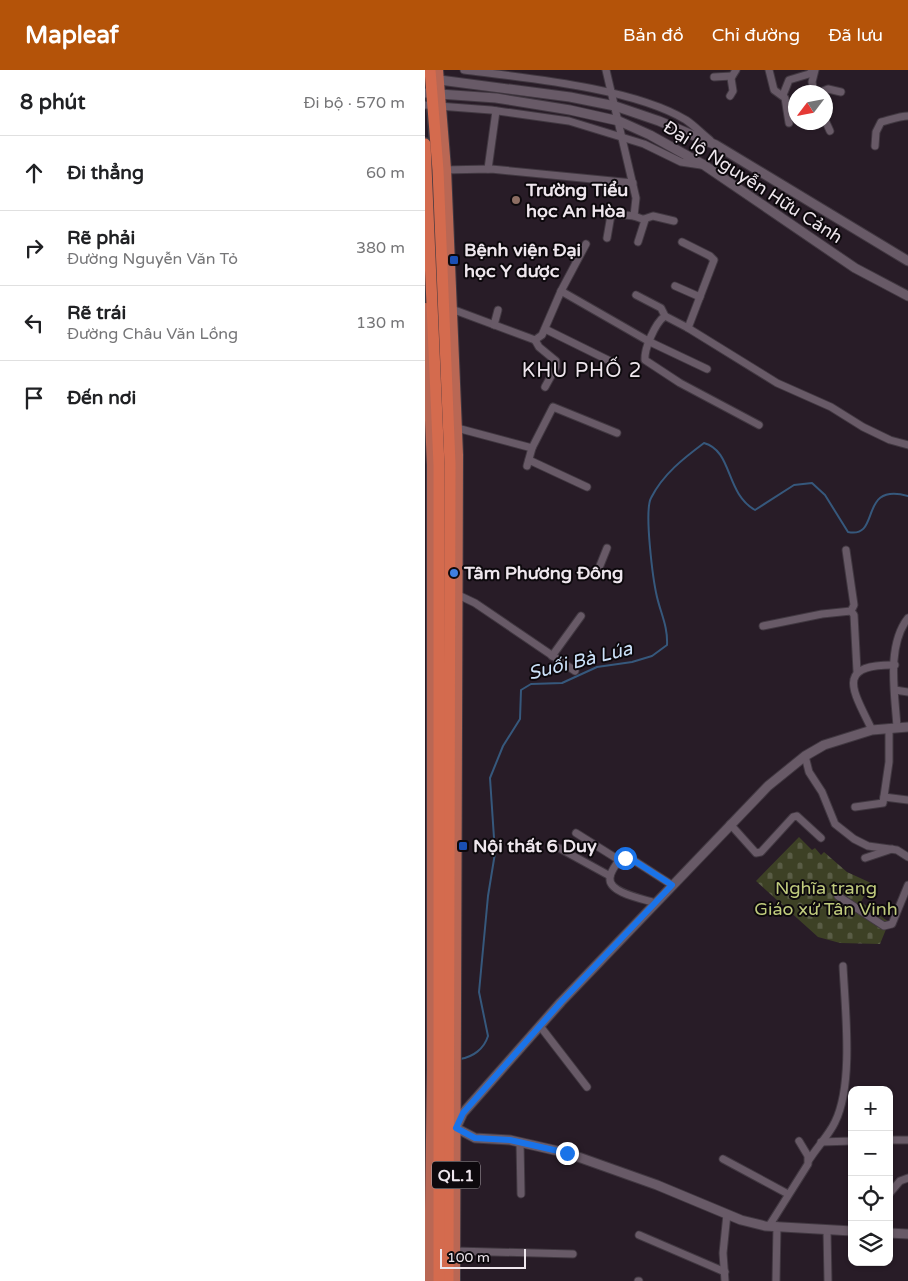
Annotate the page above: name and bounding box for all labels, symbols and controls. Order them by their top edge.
text: Mapleaf [25,21,119,50]
text: Bản đồ [623,24,684,46]
text: Chỉ đường [712,24,800,46]
text: Đã lưu [828,24,883,46]
north arrow [788,85,833,130]
text: 8 phút [20,90,85,115]
text: Đi bộ · 570 m [304,93,405,113]
street label: Đại lộ Nguyễn Hữu Cảnh [659,116,847,248]
icon: ahead [20,159,48,187]
text: Đi thẳng [67,162,144,184]
text: 60 m [366,163,405,183]
place label: Trường Tiểu học An Hòa [525,179,628,222]
marker: Trường Tiểu học An Hòa [510,194,522,206]
text: Rẽ phải [67,227,135,249]
icon: right [20,234,48,262]
text: 380 m [356,238,405,258]
place label: Bệnh viện Đại học Y dược [464,239,581,282]
text: Đường Nguyễn Văn Tỏ [67,249,238,269]
marker: Bệnh viện Đại học Y dược [448,254,460,266]
text: Rẽ trái [67,302,126,324]
icon: left [20,309,48,337]
text: 130 m [356,313,405,333]
text: Đường Châu Văn Lồng [67,324,238,344]
district label: KHU PHỐ 2 [522,356,642,383]
icon: arrive [20,384,48,412]
text: Đến nơi [67,387,136,409]
place label: Tâm Phương Đông [463,562,623,584]
marker: Tâm Phương Đông [448,567,460,579]
water label: Suối Bà Lúa [526,637,636,685]
place label: Nội thất 6 Duy [473,835,597,857]
marker: Nội thất 6 Duy [457,840,469,852]
route start [614,847,637,870]
park label: Nghĩa trang Giáo xứ Tân Vinh [754,877,898,920]
map controls [848,1086,893,1266]
button: + [848,1086,893,1131]
button: − [848,1131,893,1176]
route end [556,1142,579,1165]
road number: QL.1 [432,1162,480,1188]
button: locate [848,1176,893,1221]
button: layers [848,1221,893,1266]
scale bar [440,1246,526,1269]
text: 100 m [447,1249,490,1266]

